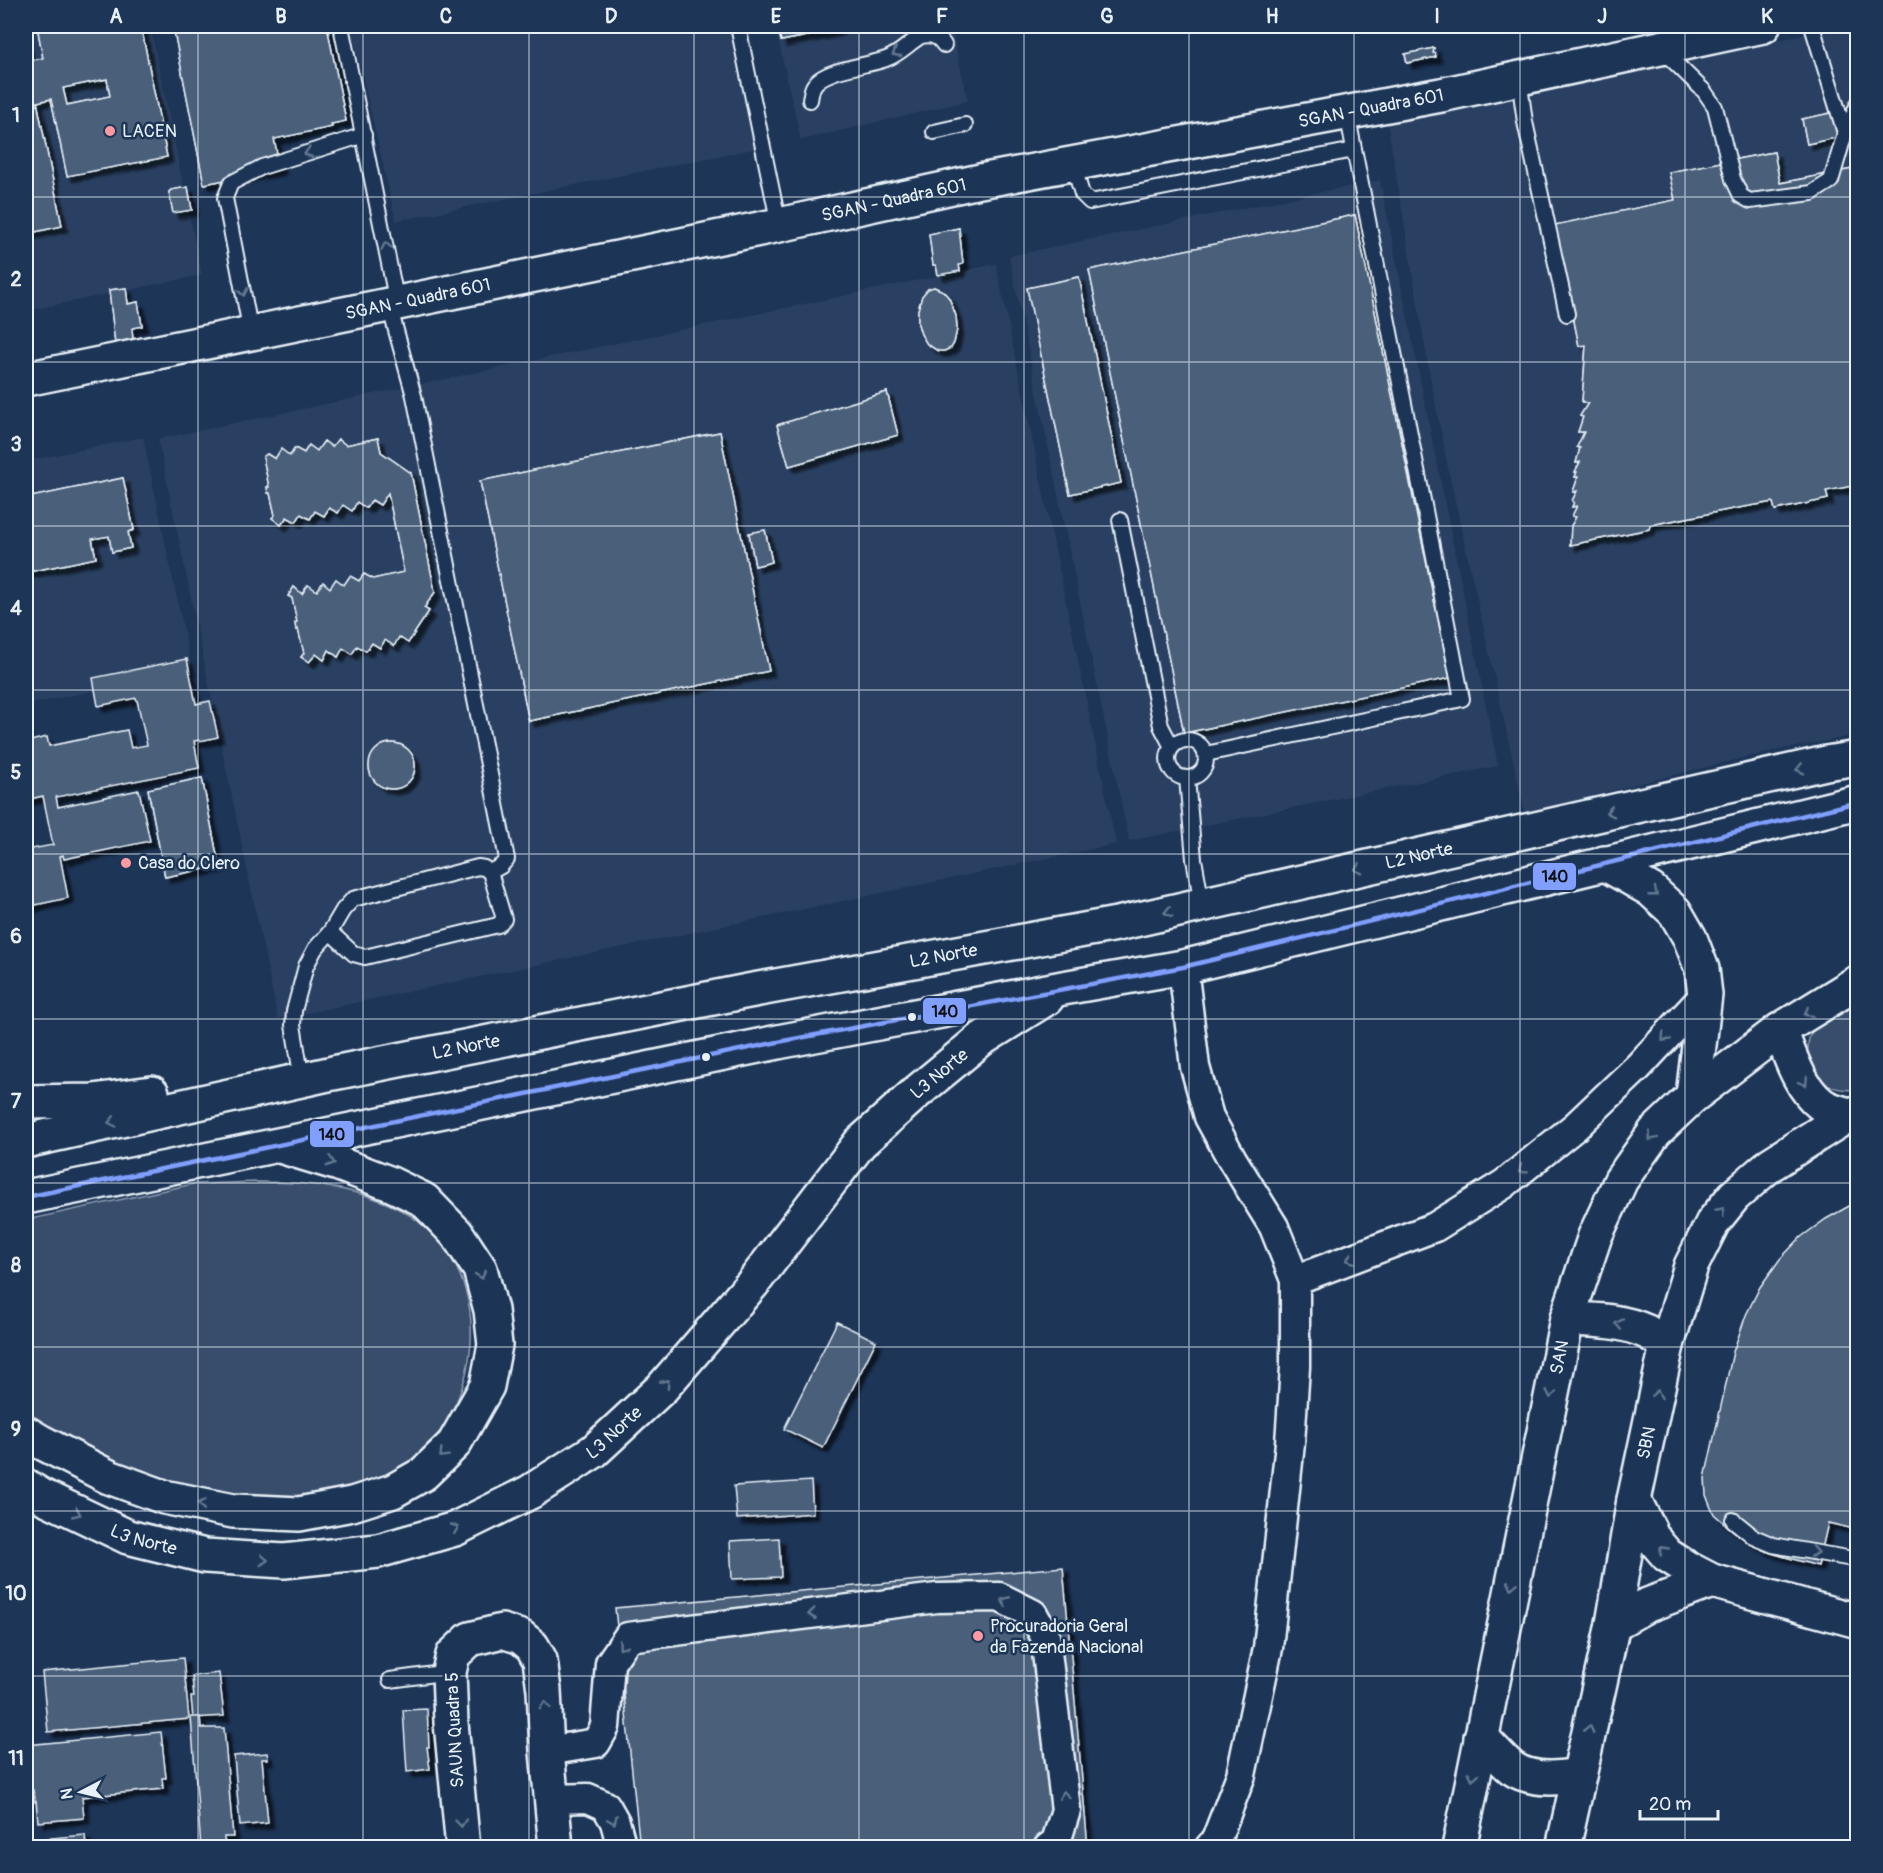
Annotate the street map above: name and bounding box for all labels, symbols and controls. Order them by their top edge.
text: A [110,4,123,29]
text: B [275,4,287,29]
text: C [440,4,452,29]
text: D [605,4,618,29]
text: E [771,4,782,29]
text: F [936,4,948,29]
text: G [1100,4,1114,29]
text: H [1266,4,1279,29]
text: I [1434,4,1440,29]
text: J [1597,4,1607,29]
text: K [1761,4,1773,29]
one-way arrow [892,46,902,58]
street label: SGAN - Quadra 601 [1296,83,1446,133]
text: 1 [12,103,20,128]
place label: LACEN [122,120,177,143]
marker: LACEN [103,124,117,138]
one-way arrow [303,146,314,158]
street label: SGAN - Quadra 601 [819,173,968,227]
one-way arrow [380,242,393,252]
text: 2 [10,267,22,292]
street label: SGAN - Quadra 601 [343,273,492,325]
one-way arrow [236,287,249,297]
text: 3 [10,432,22,457]
text: 4 [10,596,22,621]
text: 5 [11,760,22,785]
one-way arrow [1795,762,1805,775]
one-way arrow [1605,805,1615,818]
street label: L2 Norte [1383,837,1455,874]
place label: Casa do Clero [138,852,240,875]
marker: Casa do Clero [119,856,133,870]
one-way arrow [1353,862,1363,875]
line badge: 140 [1532,862,1577,891]
text: 140 [1542,867,1568,887]
one-way arrow [1647,886,1658,897]
one-way arrow [1163,905,1173,918]
text: 6 [10,924,22,949]
street label: L2 Norte [908,938,979,973]
line badge: 140 [922,997,967,1025]
text: 140 [932,1002,958,1022]
one-way arrow [1804,1005,1814,1017]
unlabelled marker [906,1011,918,1023]
street label: L2 Norte [430,1029,502,1065]
one-way arrow [1661,1031,1672,1041]
street label: L3 Norte [905,1043,973,1104]
unlabelled marker [700,1051,712,1063]
one-way arrow [1796,1076,1808,1086]
text: 7 [11,1089,22,1114]
one-way arrow [107,1114,117,1127]
line badge: 140 [309,1120,355,1148]
text: 140 [319,1125,345,1145]
one-way arrow [1648,1131,1659,1142]
one-way arrow [325,1155,336,1167]
one-way arrow [1518,1162,1529,1173]
one-way arrow [1714,1207,1725,1218]
one-way arrow [1345,1252,1356,1264]
text: 8 [11,1253,21,1278]
one-way arrow [473,1269,486,1280]
one-way arrow [1615,1318,1625,1331]
street label: SAN [1545,1338,1574,1376]
one-way arrow [659,1379,670,1390]
one-way arrow [1545,1389,1558,1399]
one-way arrow [1650,1389,1663,1399]
street label: L3 Norte [582,1401,647,1465]
text: 9 [11,1417,21,1442]
street label: SBN [1632,1424,1661,1461]
one-way arrow [440,1447,451,1458]
one-way arrow [197,1498,207,1511]
one-way arrow [71,1505,82,1517]
street label: L3 Norte [106,1519,180,1560]
one-way arrow [450,1522,460,1535]
one-way arrow [1810,1545,1820,1558]
one-way arrow [1660,1546,1671,1557]
one-way arrow [260,1553,269,1566]
one-way arrow [1506,1580,1519,1590]
text: 10 [5,1581,27,1606]
one-way arrow [1000,1596,1011,1608]
one-way arrow [807,1607,816,1620]
place label: Procuradoria Geral da Fazenda Nacional [990,1615,1144,1659]
marker: Procuradoria Geral da Fazenda Nacional [971,1629,985,1643]
one-way arrow [619,1639,630,1650]
street label: SAUN Quadra 5 [440,1672,470,1788]
one-way arrow [539,1701,551,1710]
one-way arrow [1581,1724,1594,1734]
text: 11 [8,1746,24,1771]
north arrow [51,1762,111,1822]
one-way arrow [1467,1771,1480,1781]
scale bar [1640,1783,1718,1821]
text: N [56,1787,78,1800]
one-way arrow [1058,1790,1070,1799]
text: 20 m [1649,1793,1691,1816]
one-way arrow [606,1813,618,1824]
one-way arrow [454,1818,467,1827]

